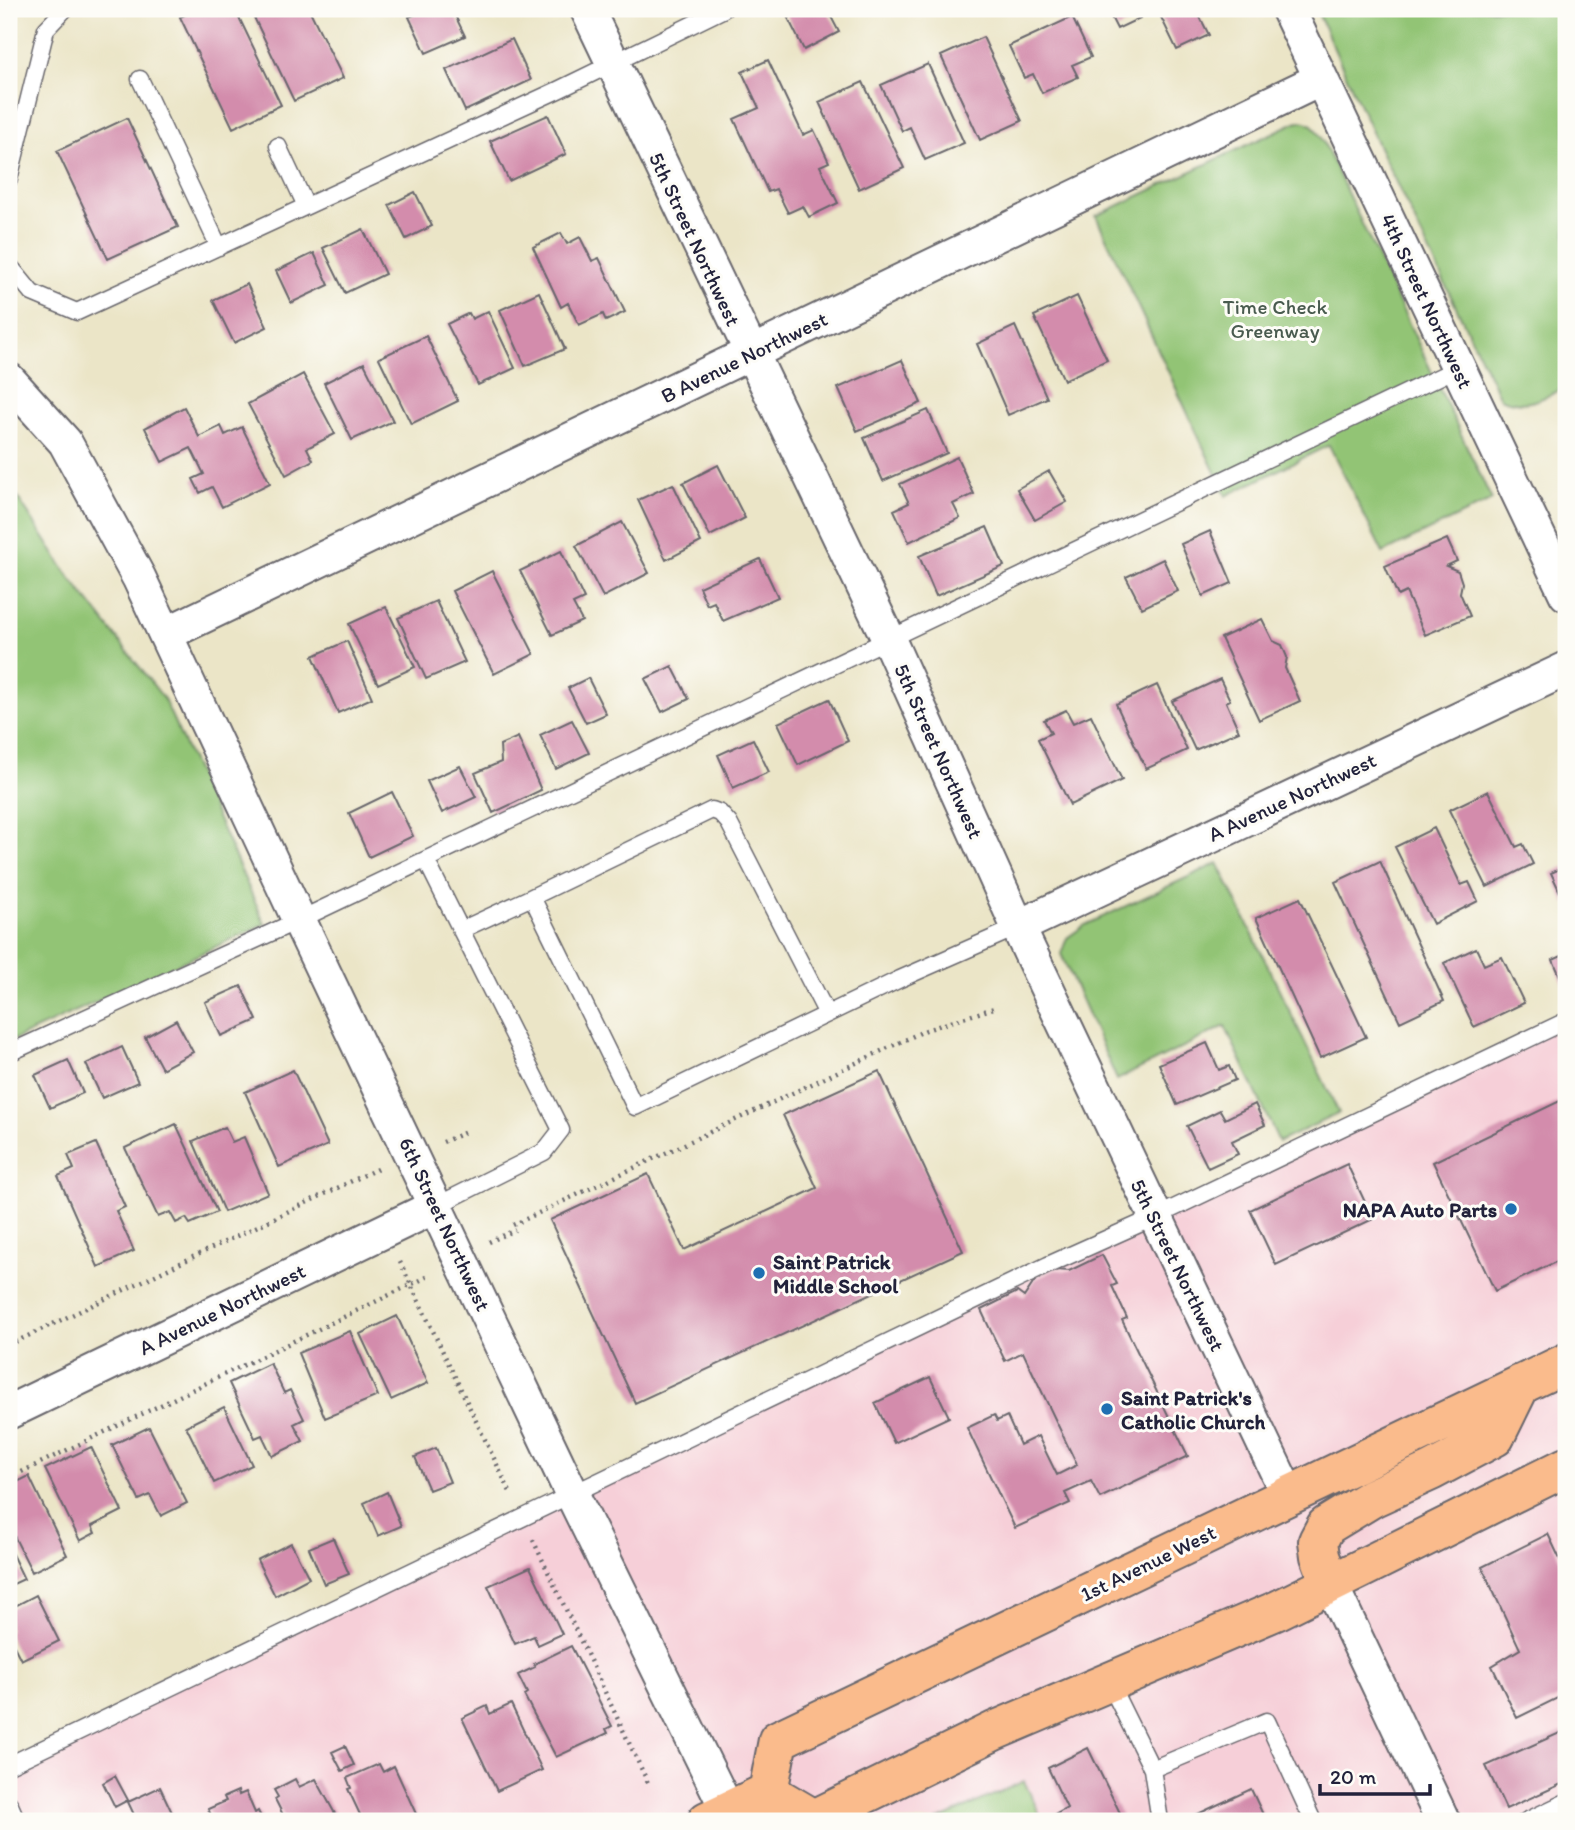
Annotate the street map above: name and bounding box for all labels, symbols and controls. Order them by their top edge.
street label: 5th Street Northwest [644,148,746,330]
street label: 4th Street Northwest [1376,210,1479,392]
park label: Time Check Greenway [1223,294,1327,343]
street label: B Avenue Northwest [657,306,831,408]
street label: 5th Street Northwest [889,660,989,842]
street label: A Avenue Northwest [1204,747,1380,847]
street label: 6th Street Northwest [394,1133,496,1315]
street label: 5th Street Northwest [1125,1175,1231,1355]
place label: NAPA Auto Parts [1343,1197,1497,1222]
marker: NAPA Auto Parts [1503,1201,1519,1217]
place label: Saint Patrick Middle School [773,1249,899,1298]
street label: A Avenue Northwest [135,1258,309,1360]
marker: Saint Patrick Middle School [751,1265,767,1281]
place label: Saint Patrick's Catholic Church [1121,1385,1266,1434]
marker: Saint Patrick's Catholic Church [1099,1401,1115,1417]
street label: 1st Avenue West [1076,1519,1220,1607]
scale bar [1320,1753,1430,1797]
text: 20 m [1330,1764,1377,1789]

